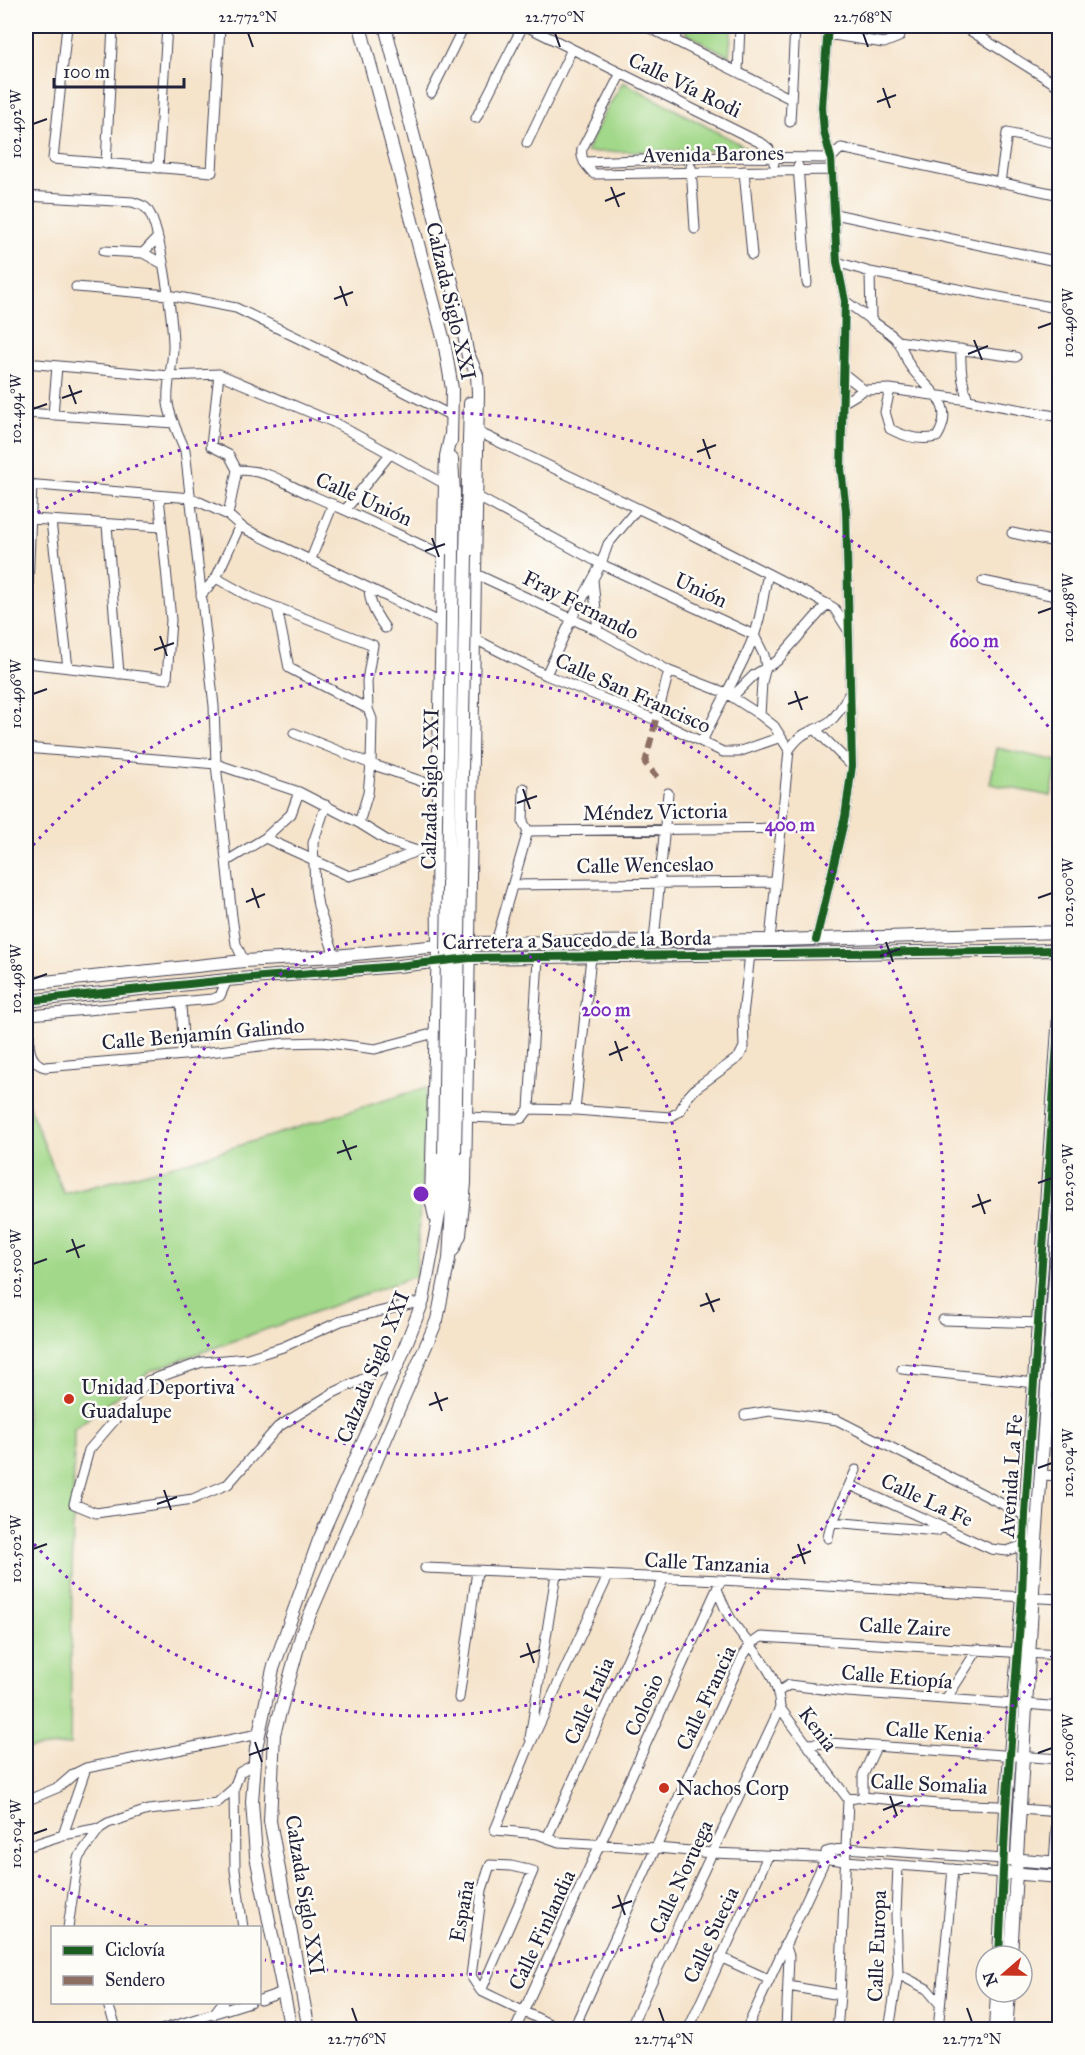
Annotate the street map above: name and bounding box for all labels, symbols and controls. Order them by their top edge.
text: 22.772°N [219,8,278,26]
text: 22.770°N [525,8,585,26]
text: 22.768°N [833,8,893,26]
street label: Calle Vía Rodi [624,46,746,124]
scale bar [54,51,184,89]
text: 100 m [63,61,110,83]
text: 102.492°W [7,89,25,159]
street label: Avenida Barones [641,140,784,168]
street label: Calzada Siglo XXI [420,219,482,383]
text: 102.496°W [1059,288,1077,358]
text: 102.494°W [7,373,25,444]
street label: Calle Unión [312,466,416,532]
street label: Fray Fernando [519,565,644,645]
street label: Unión [670,567,732,613]
text: 102.498°W [1059,572,1077,643]
text: 600 m [949,630,999,652]
street label: Calle San Francisco [551,647,715,739]
text: 102.496°W [7,659,25,729]
street label: Calzada Siglo XXI [416,708,444,870]
street label: Méndez Victoria [582,798,728,826]
text: 400 m [765,814,816,837]
street label: Calle Wenceslao [576,851,714,879]
text: 102.500°W [1059,858,1077,928]
street label: Carretera a Saucedo de la Borda [443,925,712,955]
text: 102.498°W [7,943,25,1014]
text: 200 m [582,999,631,1021]
street label: Calle Benjamín Galindo [101,1012,306,1056]
text: 102.502°W [1059,1143,1077,1212]
centre of rings [411,1184,431,1204]
text: 102.500°W [7,1229,25,1299]
street label: Calzada Siglo XXI [331,1287,415,1447]
place label: Unidad Deportiva Guadalupe [81,1374,235,1424]
marker: Unidad Deportiva Guadalupe [62,1392,76,1406]
street label: Avenida La Fe [994,1413,1028,1540]
text: 102.504°W [1059,1428,1077,1497]
street label: Calle La Fe [877,1467,977,1533]
text: 102.502°W [7,1514,25,1583]
street label: Calle Tanzania [644,1547,771,1579]
street label: Calle Zaire [858,1612,952,1642]
street label: Calle Francia [670,1641,742,1755]
street label: Calle Italia [558,1653,620,1749]
street label: Calle Etiopía [840,1659,954,1695]
street label: Colosio [619,1670,669,1740]
street label: Kenia [793,1701,843,1757]
text: 102.506°W [1059,1713,1077,1782]
street label: Calle Kenia [885,1716,983,1748]
street label: Calle Somalia [870,1768,988,1800]
place label: Nachos Corp [676,1775,789,1801]
marker: Nachos Corp [657,1781,671,1795]
text: 102.504°W [7,1799,25,1868]
street label: Calzada Siglo XXI [280,1813,330,1977]
street label: Calle Noruega [643,1816,719,1938]
street label: Calle Finlandia [503,1866,581,1994]
street label: España [444,1878,480,1944]
street label: Calle Suecia [677,1883,745,1987]
street label: Calle Europa [862,1890,892,2002]
legend [51,1926,261,2004]
text: Ciclovía [105,1939,165,1961]
north arrow [974,1944,1034,2004]
text: Sendero [105,1969,165,1991]
text: N [979,1969,1002,1989]
text: 22.776°N [327,2030,387,2048]
text: 22.774°N [634,2030,694,2048]
text: 22.772°N [943,2030,1002,2048]

